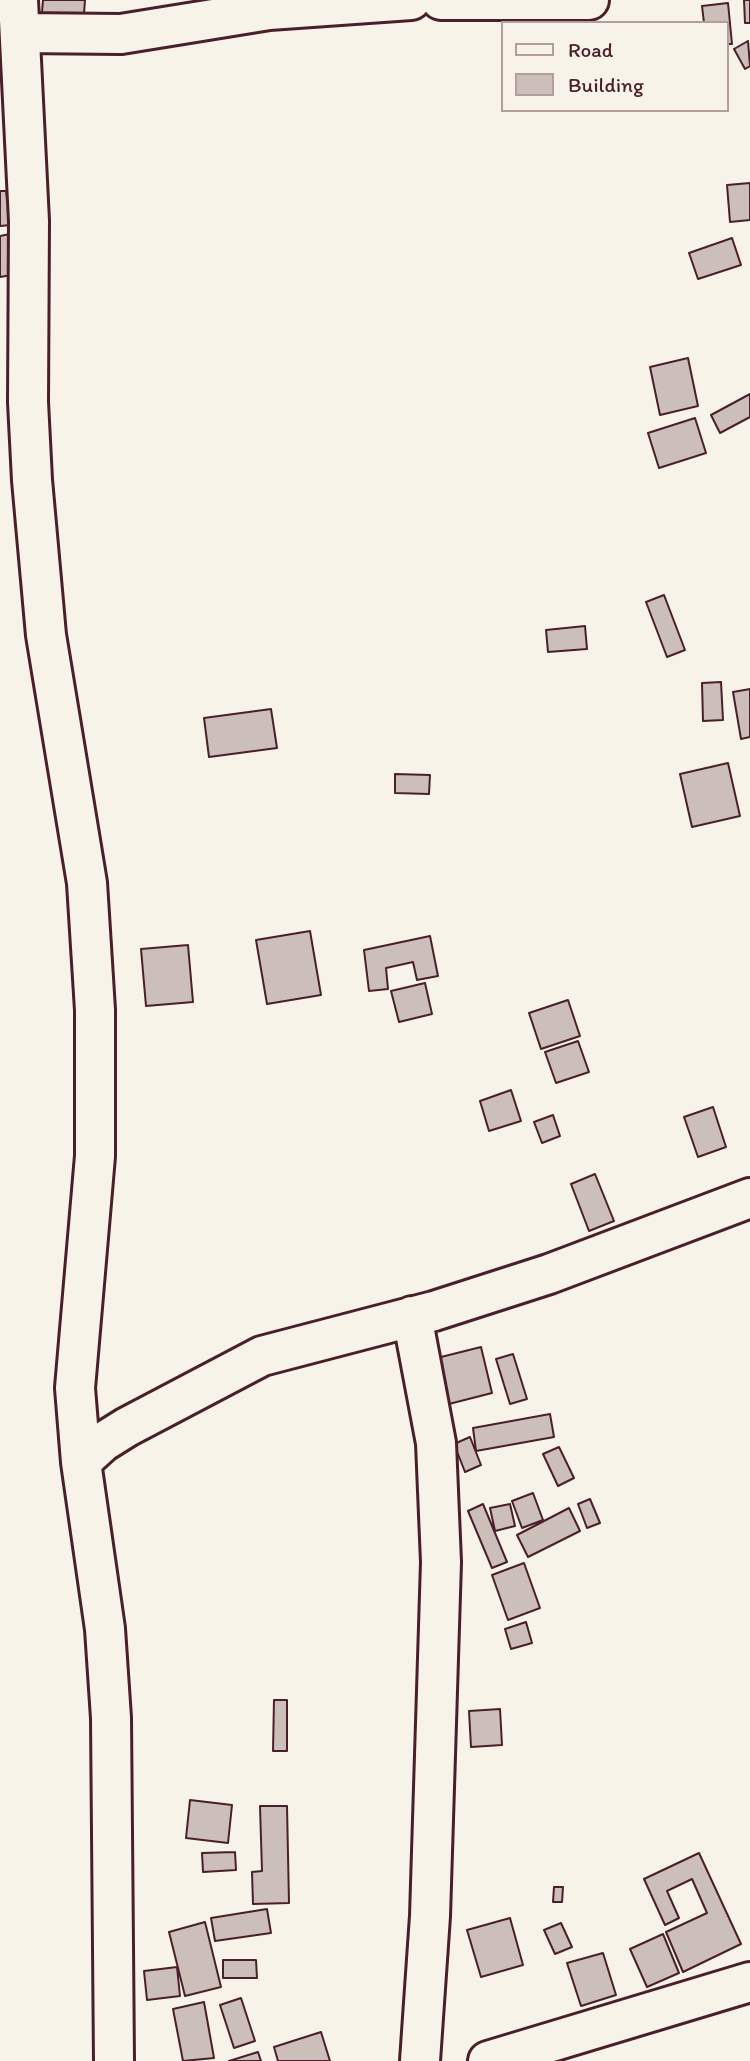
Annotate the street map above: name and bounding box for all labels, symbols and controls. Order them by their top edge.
legend [502,21,729,112]
text: Road [568,37,613,62]
text: Building [568,72,644,97]

